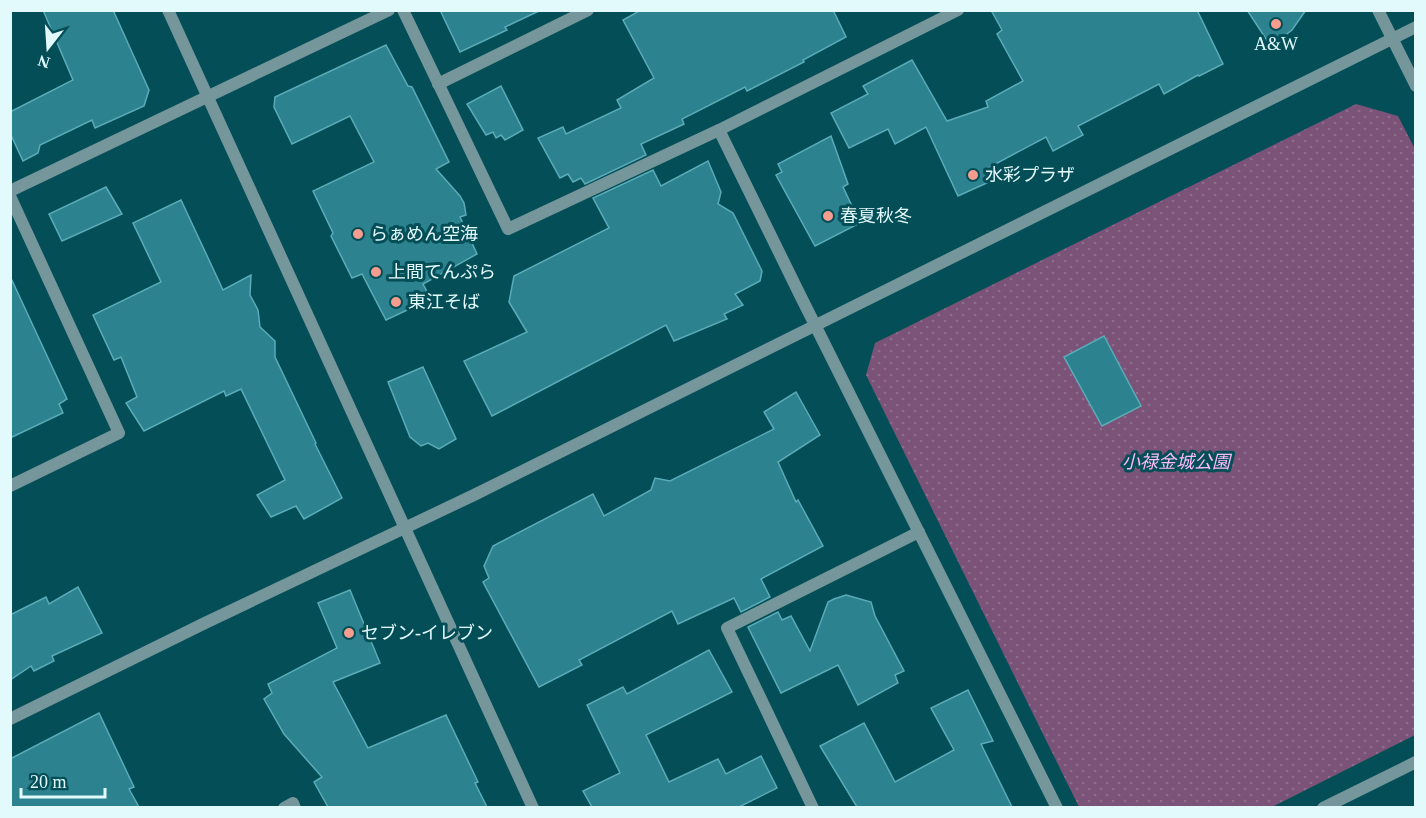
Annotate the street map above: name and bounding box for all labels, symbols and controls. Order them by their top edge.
marker: A&W [1269,17,1283,31]
north arrow [18,18,78,78]
place label: A&W [1254,34,1298,54]
text: N [35,52,52,72]
place label: 水彩プラザ [985,165,1075,185]
marker: 水彩プラザ [966,168,980,182]
place label: 春夏秋冬 [840,206,912,226]
marker: 春夏秋冬 [821,209,835,223]
place label: らぁめん空海 [370,224,478,244]
marker: らぁめん空海 [351,227,365,241]
place label: 上間てんぷら [388,262,496,282]
marker: 上間てんぷら [369,265,383,279]
place label: 東江そば [408,292,480,312]
marker: 東江そば [389,295,403,309]
park label: 小禄金城公園 [1122,452,1233,472]
place label: セブン-イレブン [361,623,493,643]
marker: セブン-イレブン [342,626,356,640]
scale bar [21,761,105,799]
text: 20 m [30,772,67,792]

